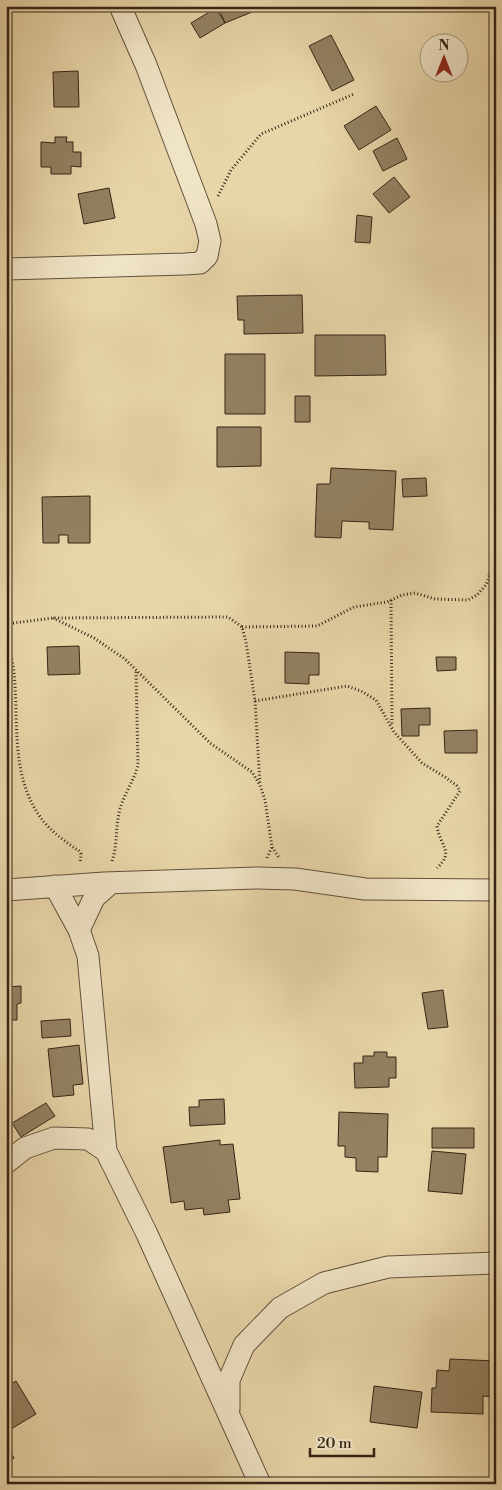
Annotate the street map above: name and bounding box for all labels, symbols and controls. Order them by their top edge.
north arrow [420,32,470,82]
text: N [438,37,450,55]
scale bar [310,1425,373,1457]
text: 20 m [317,1434,352,1453]

